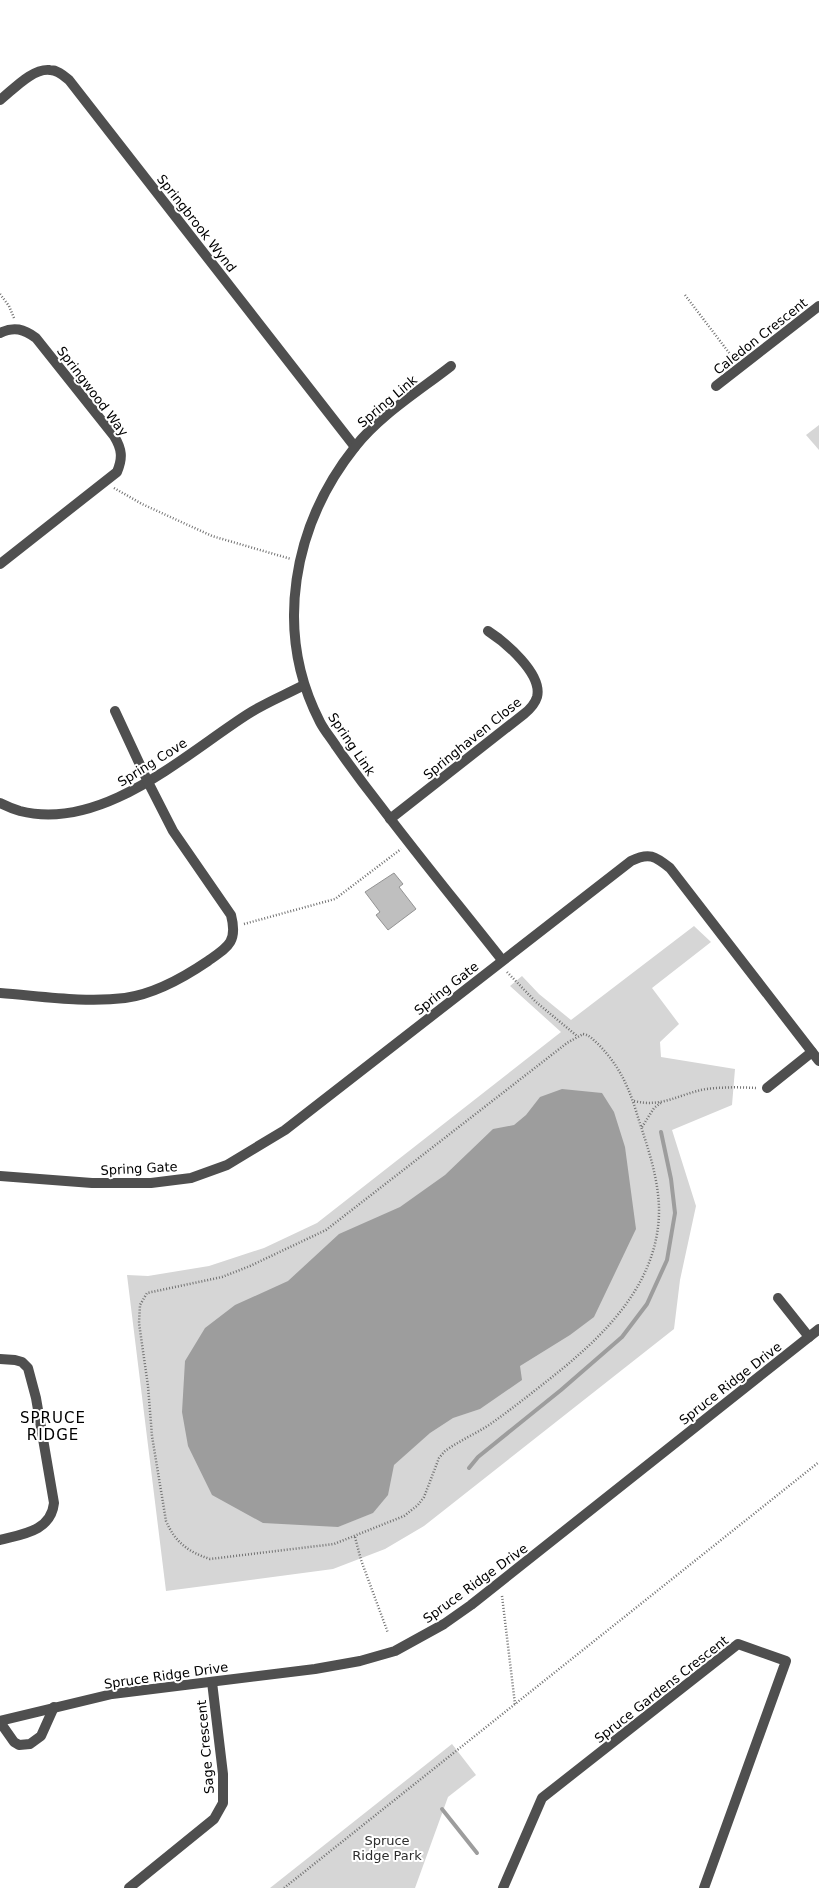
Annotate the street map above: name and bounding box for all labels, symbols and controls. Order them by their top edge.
street label: Springbrook Wynd [154,172,239,275]
street label: Caledon Crescent [711,295,810,378]
street label: Springwood Way [54,343,131,439]
street label: Spring Link [355,372,420,430]
street label: Springhaven Close [420,694,524,782]
street label: Spring Link [325,710,378,779]
street label: Spring Cove [115,735,190,790]
street label: Spring Gate [411,959,481,1018]
street label: Spring Gate [100,1159,178,1178]
street label: Spruce Ridge Drive [676,1339,784,1428]
district label: SPRUCE RIDGE [20,1409,86,1444]
street label: Spruce Ridge Drive [420,1541,530,1626]
street label: Spruce Gardens Crescent [592,1633,731,1746]
street label: Spruce Ridge Drive [103,1659,229,1692]
street label: Sage Crescent [194,1699,217,1794]
park label: Spruce Ridge Park [352,1833,422,1863]

